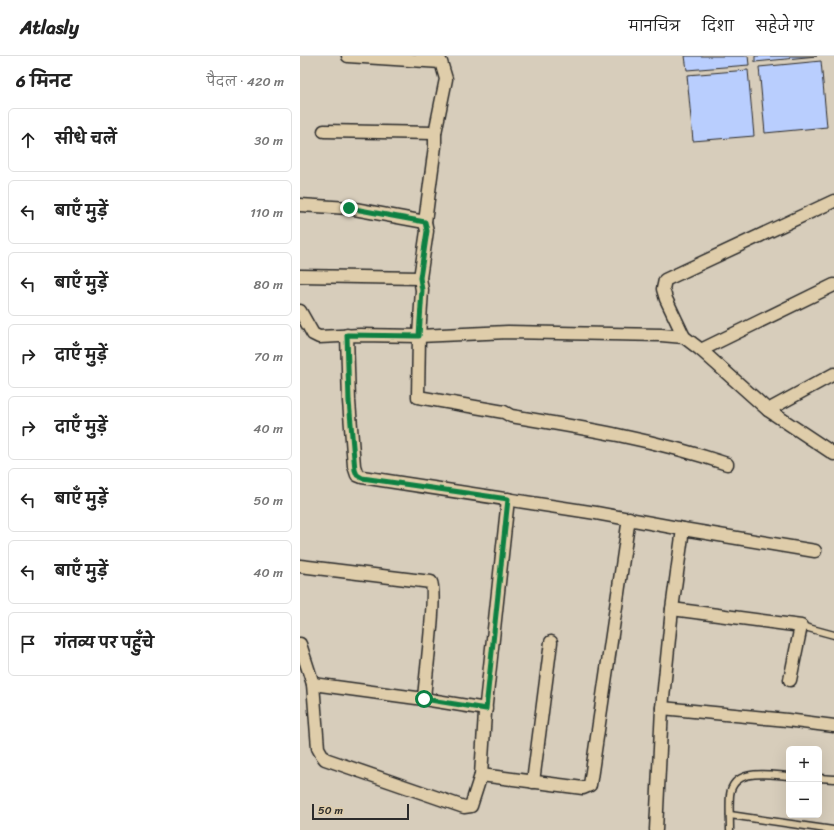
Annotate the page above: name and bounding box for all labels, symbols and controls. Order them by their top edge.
text: Atlasly [20,11,79,44]
text: मानचित्र [629,14,680,39]
text: दिशा [702,14,734,39]
text: सहेजे गए [756,14,814,39]
text: 6 मिनट [16,66,71,96]
text: पैदल · 420 m [206,70,284,93]
text: सीधे चलें [55,126,116,152]
icon: ahead [17,129,39,151]
text: 30 m [254,129,283,152]
text: बाएँ मुड़ें [55,198,108,224]
route end [340,199,358,217]
icon: left [17,201,39,223]
text: 110 m [250,201,283,224]
text: बाएँ मुड़ें [55,270,108,296]
icon: left [17,273,39,295]
text: 80 m [254,273,283,296]
text: दाएँ मुड़ें [55,342,107,368]
icon: right [17,345,39,367]
text: 70 m [254,345,283,368]
text: दाएँ मुड़ें [55,414,107,440]
icon: right [17,417,39,439]
text: 40 m [253,417,283,440]
text: बाएँ मुड़ें [55,486,108,512]
icon: left [17,489,39,511]
text: 50 m [253,489,283,512]
text: बाएँ मुड़ें [55,558,108,584]
icon: left [17,561,39,583]
text: 40 m [253,561,283,584]
text: गंतव्य पर पहुँचे [55,630,154,656]
icon: arrive [17,633,39,655]
route start [415,690,433,708]
map controls [786,746,822,818]
button: + [786,746,822,782]
button: − [786,782,822,818]
text: 50 m [318,801,343,820]
scale bar [312,802,409,821]

